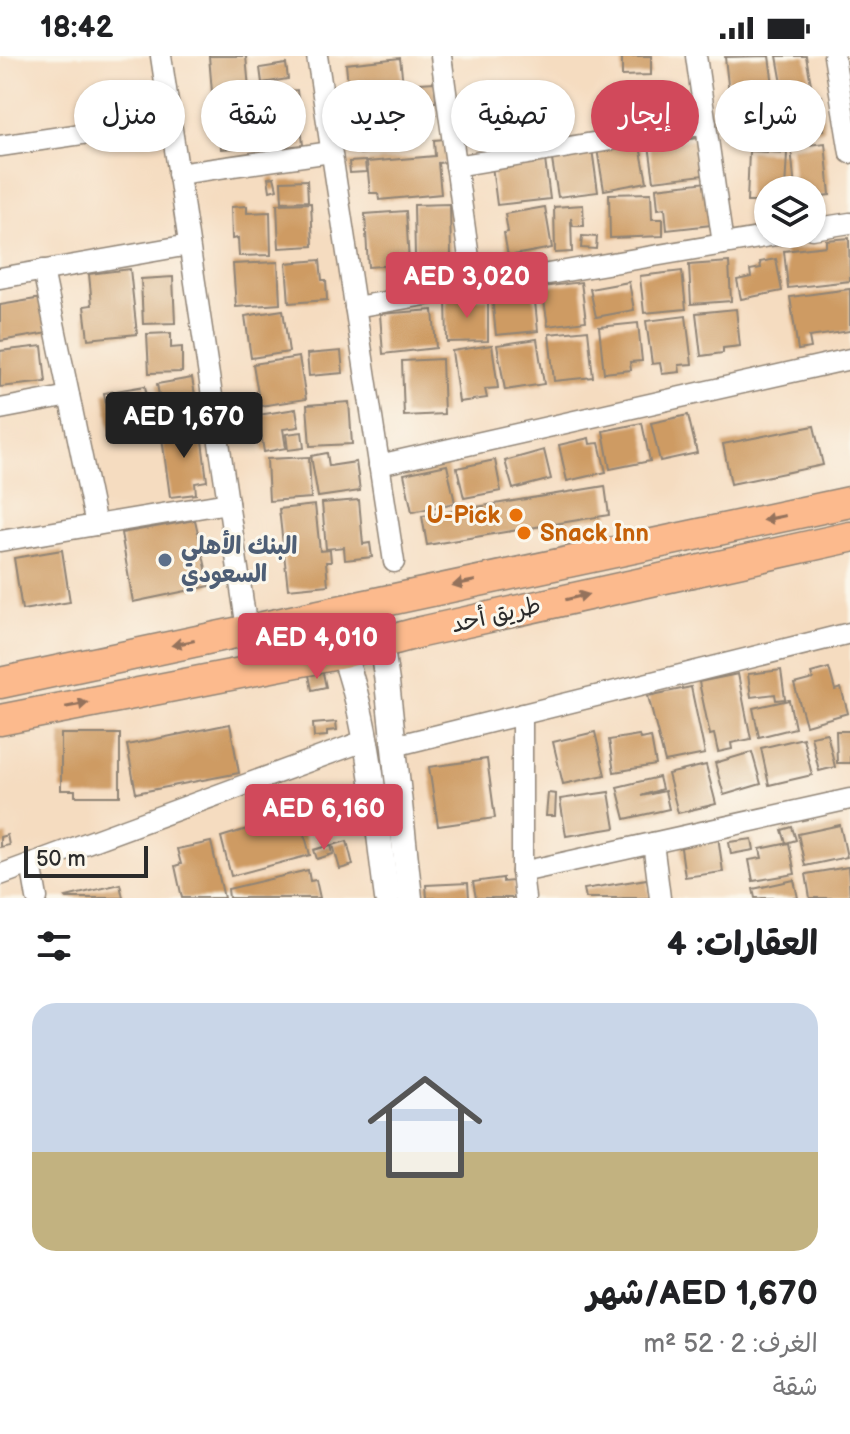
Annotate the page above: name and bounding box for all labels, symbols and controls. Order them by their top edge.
text: 18:42 [40,10,114,46]
chip: منزل [74,80,185,152]
chip: شقة [201,80,306,152]
chip: جديد [322,80,435,152]
chip: تصفية [451,80,575,152]
chip: إيجار [591,80,699,152]
chip: شراء [715,80,826,152]
map controls [754,176,826,248]
button: layers [754,176,826,248]
pin: AED 3,020 [375,252,559,320]
text: AED 3,020 [404,262,530,293]
pin: AED 1,670 [92,392,276,460]
text: AED 1,670 [124,402,244,433]
place label: U-Pick [426,501,500,530]
marker: U-Pick [507,506,525,524]
one-way arrow [761,512,786,525]
place label: Snack Inn [540,519,649,548]
marker: Snack Inn [515,524,533,542]
place label: البنك الأهلي السعودي [181,529,297,592]
marker: البنك الأهلي السعودي [156,551,174,569]
one-way arrow [452,577,477,590]
street label: طريق أحد [448,590,544,639]
one-way arrow [565,590,590,603]
pin: AED 4,010 [225,613,409,681]
text: AED 4,010 [256,623,378,654]
one-way arrow [170,637,195,650]
one-way arrow [64,698,89,710]
pin: AED 6,160 [232,784,416,852]
text: AED 6,160 [263,794,385,825]
scale bar [24,842,148,878]
text: 50 m [36,846,86,873]
icon: filters [32,924,76,968]
text: العقارات: 4 [667,924,818,965]
icon: home [353,1055,497,1199]
text: AED 1,670/شهر [587,1273,818,1314]
text: الغرف: 2 · 52 m² [643,1329,818,1360]
text: شقة [773,1372,818,1403]

